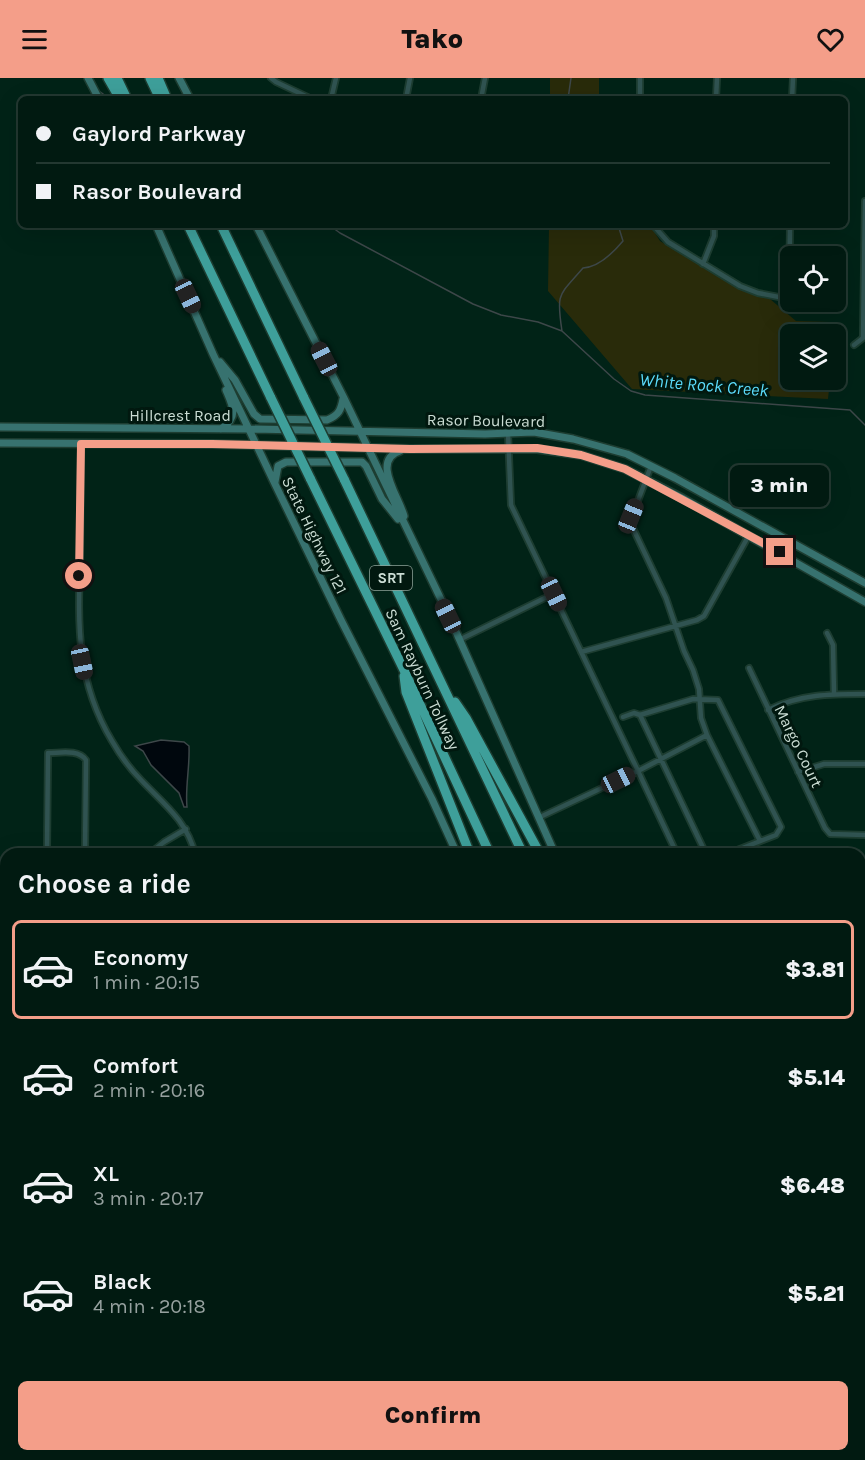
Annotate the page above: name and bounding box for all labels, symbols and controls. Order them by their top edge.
icon: menu [18,23,51,56]
text: Tako [402,23,463,55]
icon: heart [814,23,847,56]
text: Gaylord Parkway [72,121,246,147]
text: Rasor Boulevard [72,179,243,205]
map controls [780,246,846,390]
button: locate [780,246,846,312]
car [172,276,204,316]
button: layers [780,324,846,390]
car [308,339,340,379]
water label: White Rock Creek [639,368,770,402]
street label: Hillcrest Road [129,406,231,425]
street label: Rasor Boulevard [427,410,545,431]
callout: 3 min [730,465,830,507]
street label: State Highway 121 [278,473,351,597]
text: 3 min [751,474,808,497]
car [616,496,646,536]
route end [766,538,793,565]
route start [65,562,92,589]
road number: SRT [370,566,412,590]
car [538,574,570,614]
car [432,596,464,636]
street label: Sam Rayburn Tollway [381,605,464,754]
car [69,643,95,681]
street label: Margo Court [770,702,827,791]
car [598,764,638,796]
text: Choose a ride [18,868,191,900]
icon: car [21,943,75,997]
text: Economy [93,945,188,971]
text: $3.81 [785,957,845,983]
text: 1 min · 20:15 [93,971,200,994]
icon: car [21,1051,75,1105]
text: Comfort [93,1053,178,1079]
text: $5.14 [787,1065,845,1091]
text: 2 min · 20:16 [93,1079,205,1102]
icon: car [21,1159,75,1213]
text: XL [93,1161,119,1187]
text: $6.48 [780,1173,845,1199]
text: 3 min · 20:17 [93,1187,203,1210]
icon: car [21,1267,75,1321]
text: Black [93,1269,152,1295]
text: $5.21 [787,1281,845,1307]
text: 4 min · 20:18 [93,1295,206,1318]
button: Confirm [18,1381,848,1450]

